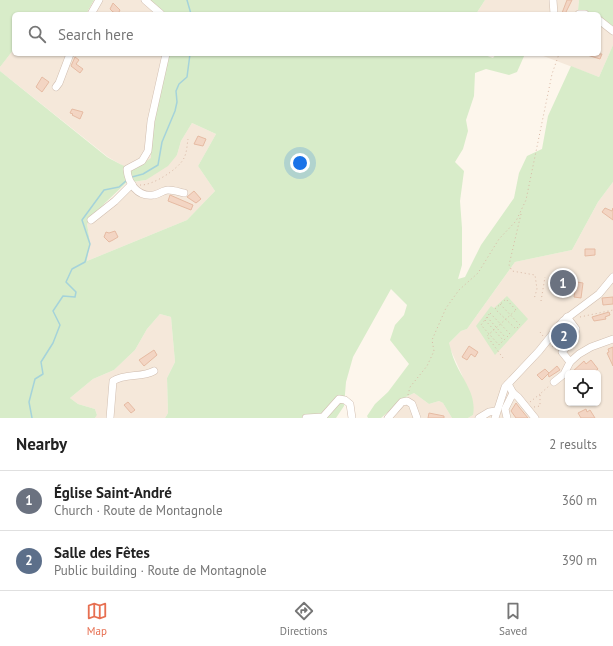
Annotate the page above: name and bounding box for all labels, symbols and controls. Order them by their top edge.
search box [12,12,601,56]
icon: search [26,23,48,45]
text: Search here [58,25,134,44]
your location [290,153,310,173]
pin: 1 [550,268,576,298]
pin: 2 [551,321,577,351]
map controls [565,370,601,406]
button: locate [565,370,601,406]
text: Nearby [16,433,67,455]
text: 2 results [549,436,597,453]
text: Église Saint-André [54,483,172,502]
text: 1 [25,492,33,509]
text: 360 m [562,492,597,509]
text: Church · Route de Montagnole [54,502,223,519]
text: Salle des Fêtes [54,543,150,562]
text: 2 [25,552,33,569]
text: 390 m [562,552,597,569]
text: Public building · Route de Montagnole [54,562,267,579]
tab: Map [86,600,108,638]
tab: Directions [280,600,327,638]
tab: Saved [499,600,527,638]

